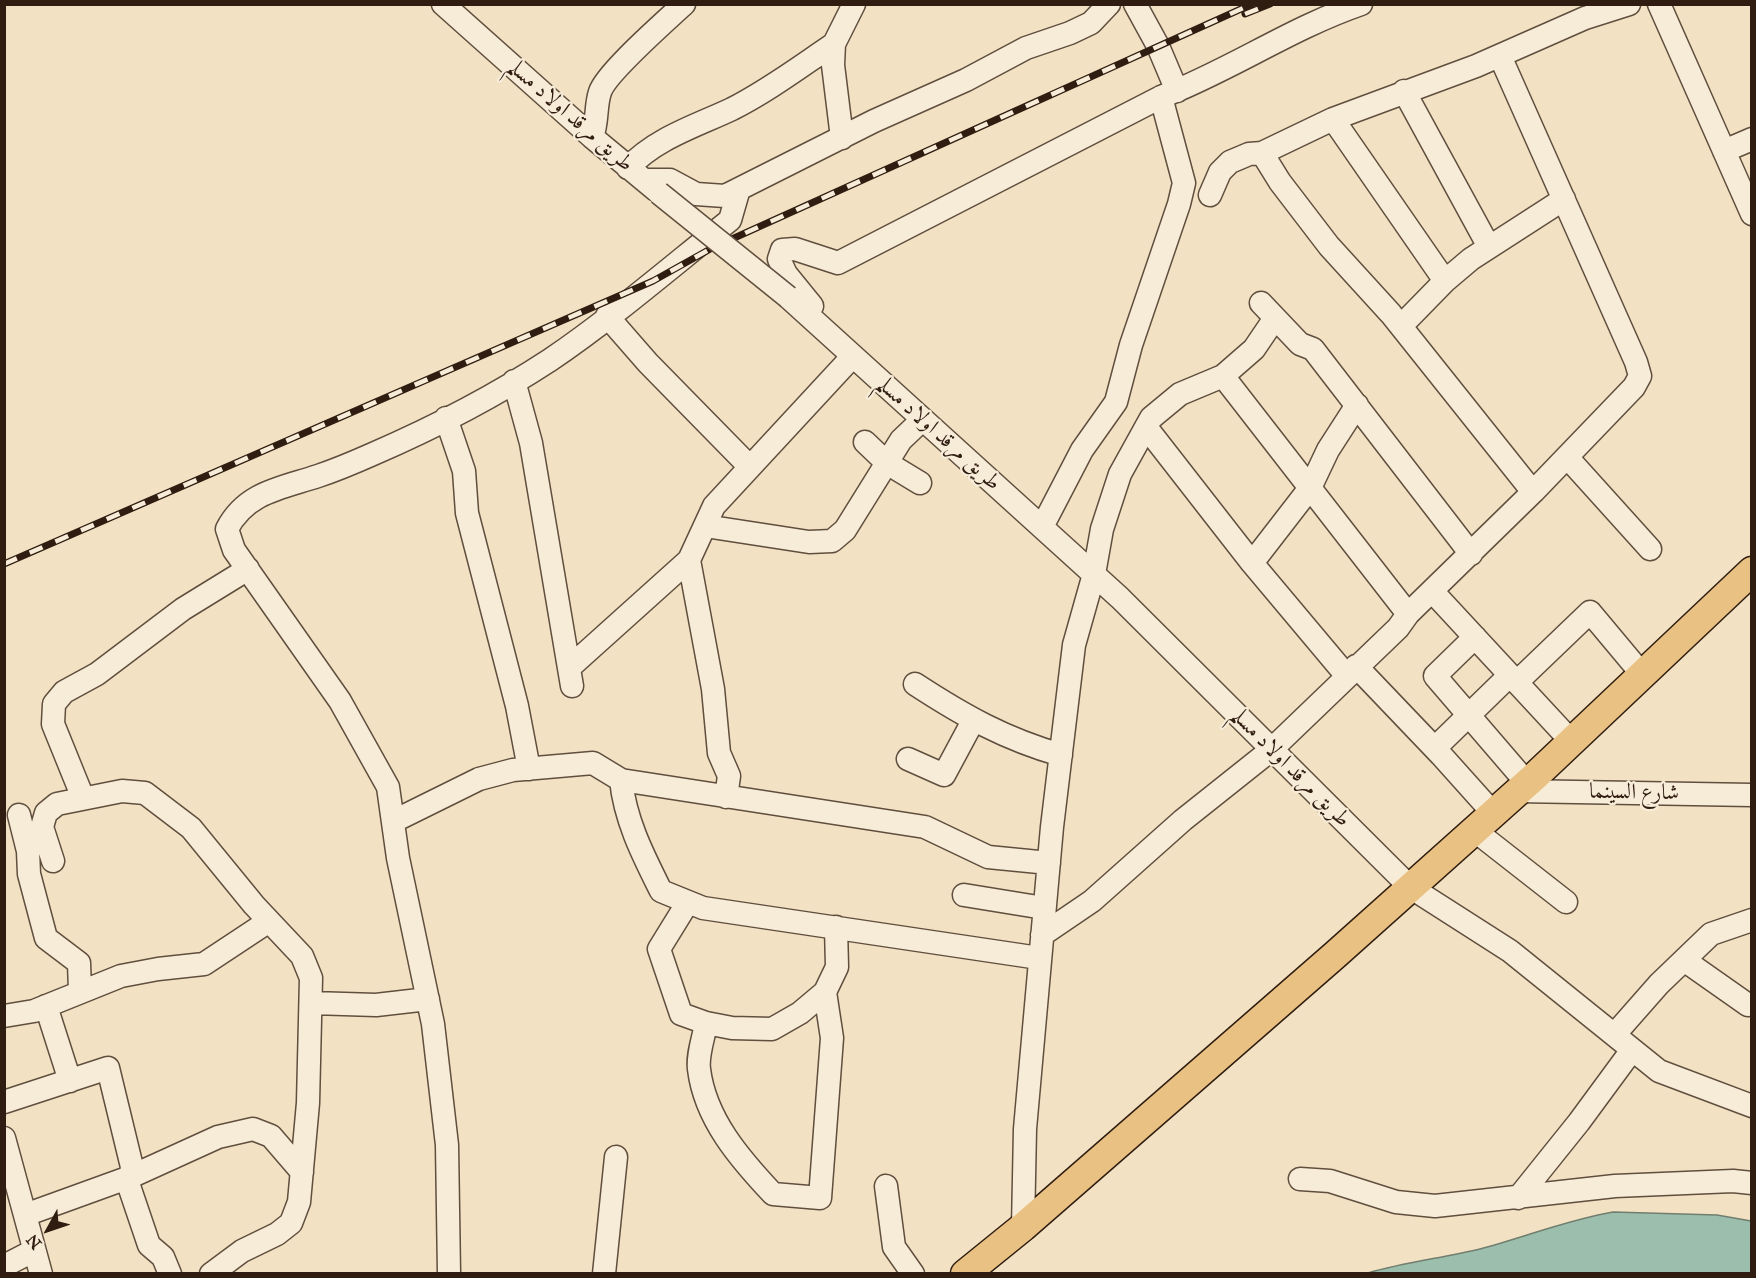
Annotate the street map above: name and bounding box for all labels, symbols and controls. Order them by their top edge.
street label: طريق مرقد اولاد مسلم [501,54,639,178]
street label: طريق مرقد اولاد مسلم [870,371,1006,497]
street label: طريق مرقد اولاد مسلم [1225,703,1355,833]
street label: شارع السينما [1589,779,1679,807]
north arrow [18,1200,78,1260]
text: N [22,1231,45,1253]

